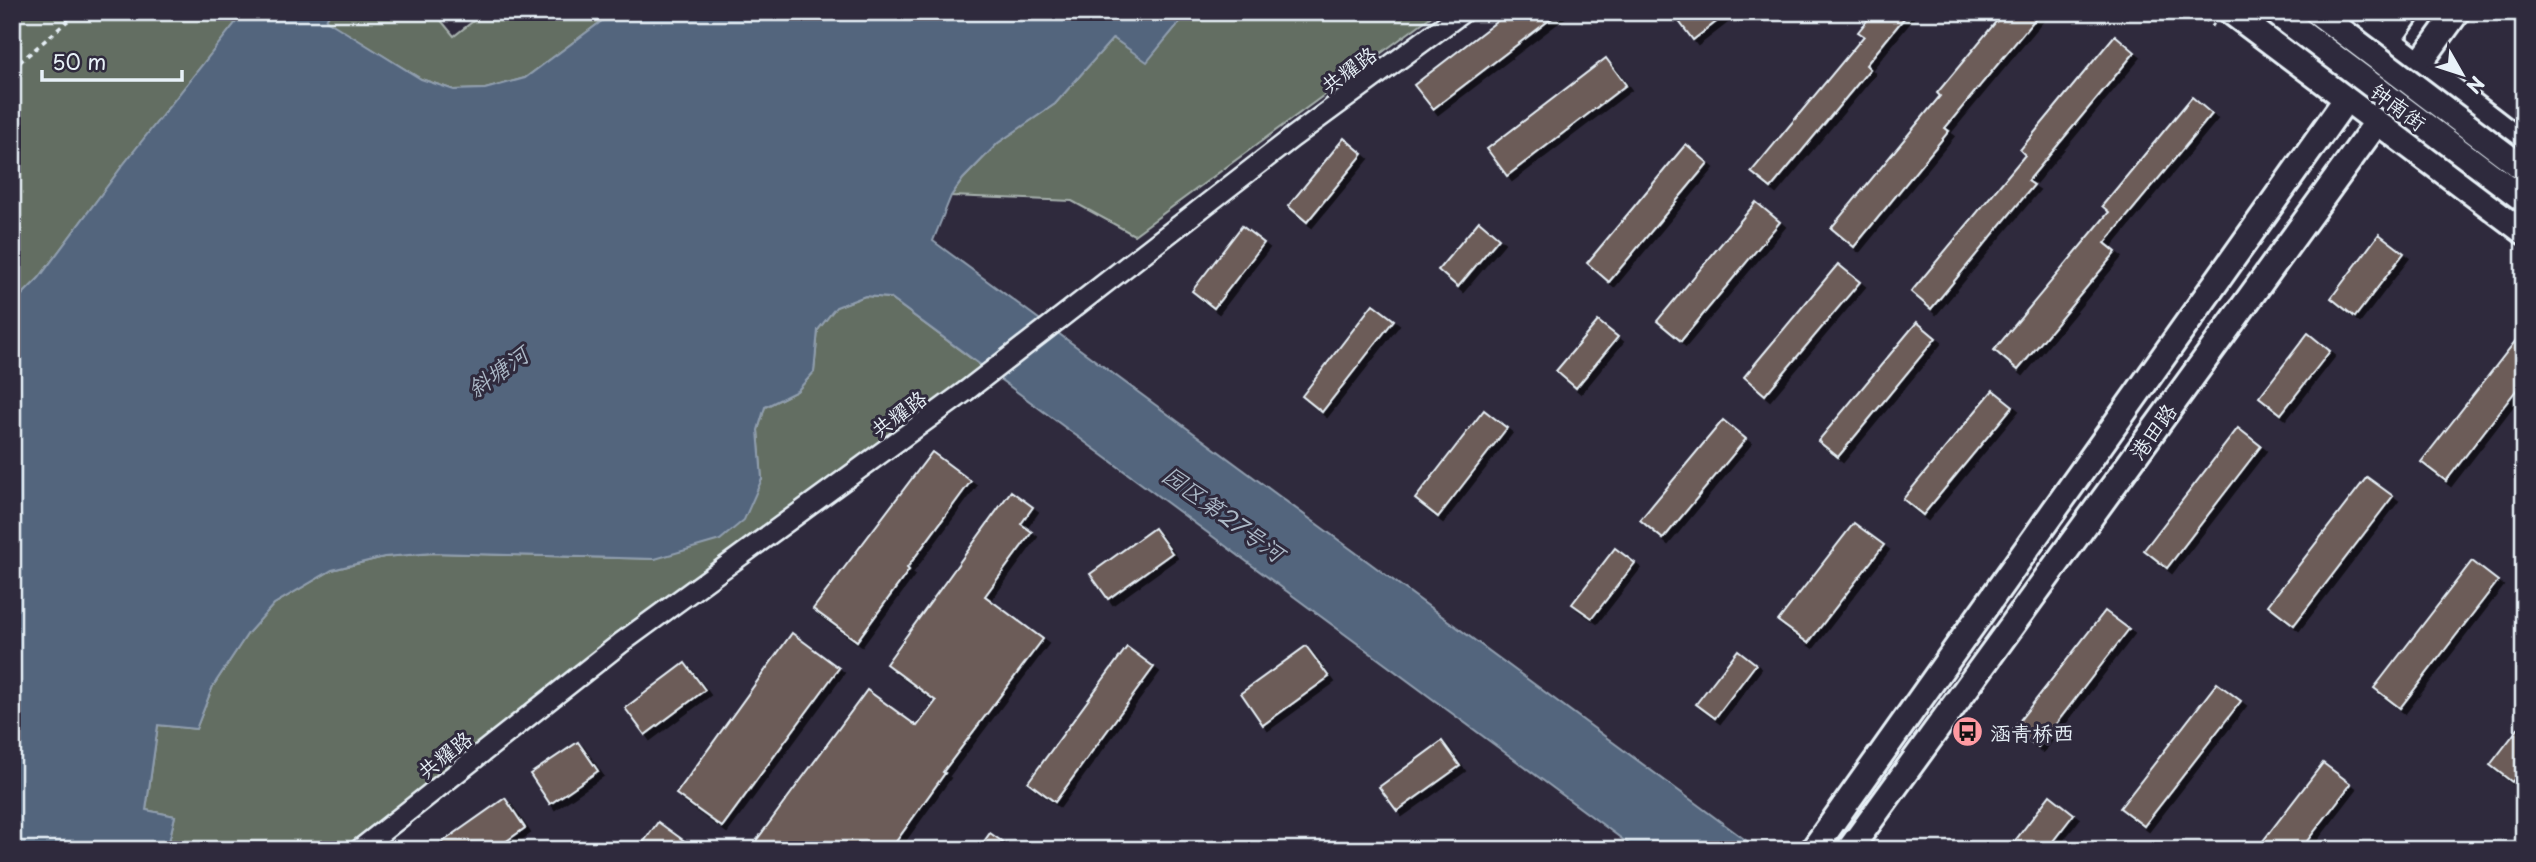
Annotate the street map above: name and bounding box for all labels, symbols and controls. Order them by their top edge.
scale bar [42,38,182,82]
street label: 共耀路 [1313,38,1383,100]
north arrow [2428,38,2498,108]
text: 50 m [52,45,106,77]
text: N [2460,71,2492,100]
street label: 钟南街 [2364,74,2434,138]
water label: 斜塘河 [459,334,538,405]
street label: 共耀路 [863,382,933,444]
street label: 港田路 [2121,396,2183,466]
water label: 园区第27号河 [1156,457,1296,572]
bus stop icon: 涵青桥西 [1950,715,1984,749]
place label: 涵青桥西 [1990,716,2074,748]
street label: 共耀路 [409,722,479,786]

